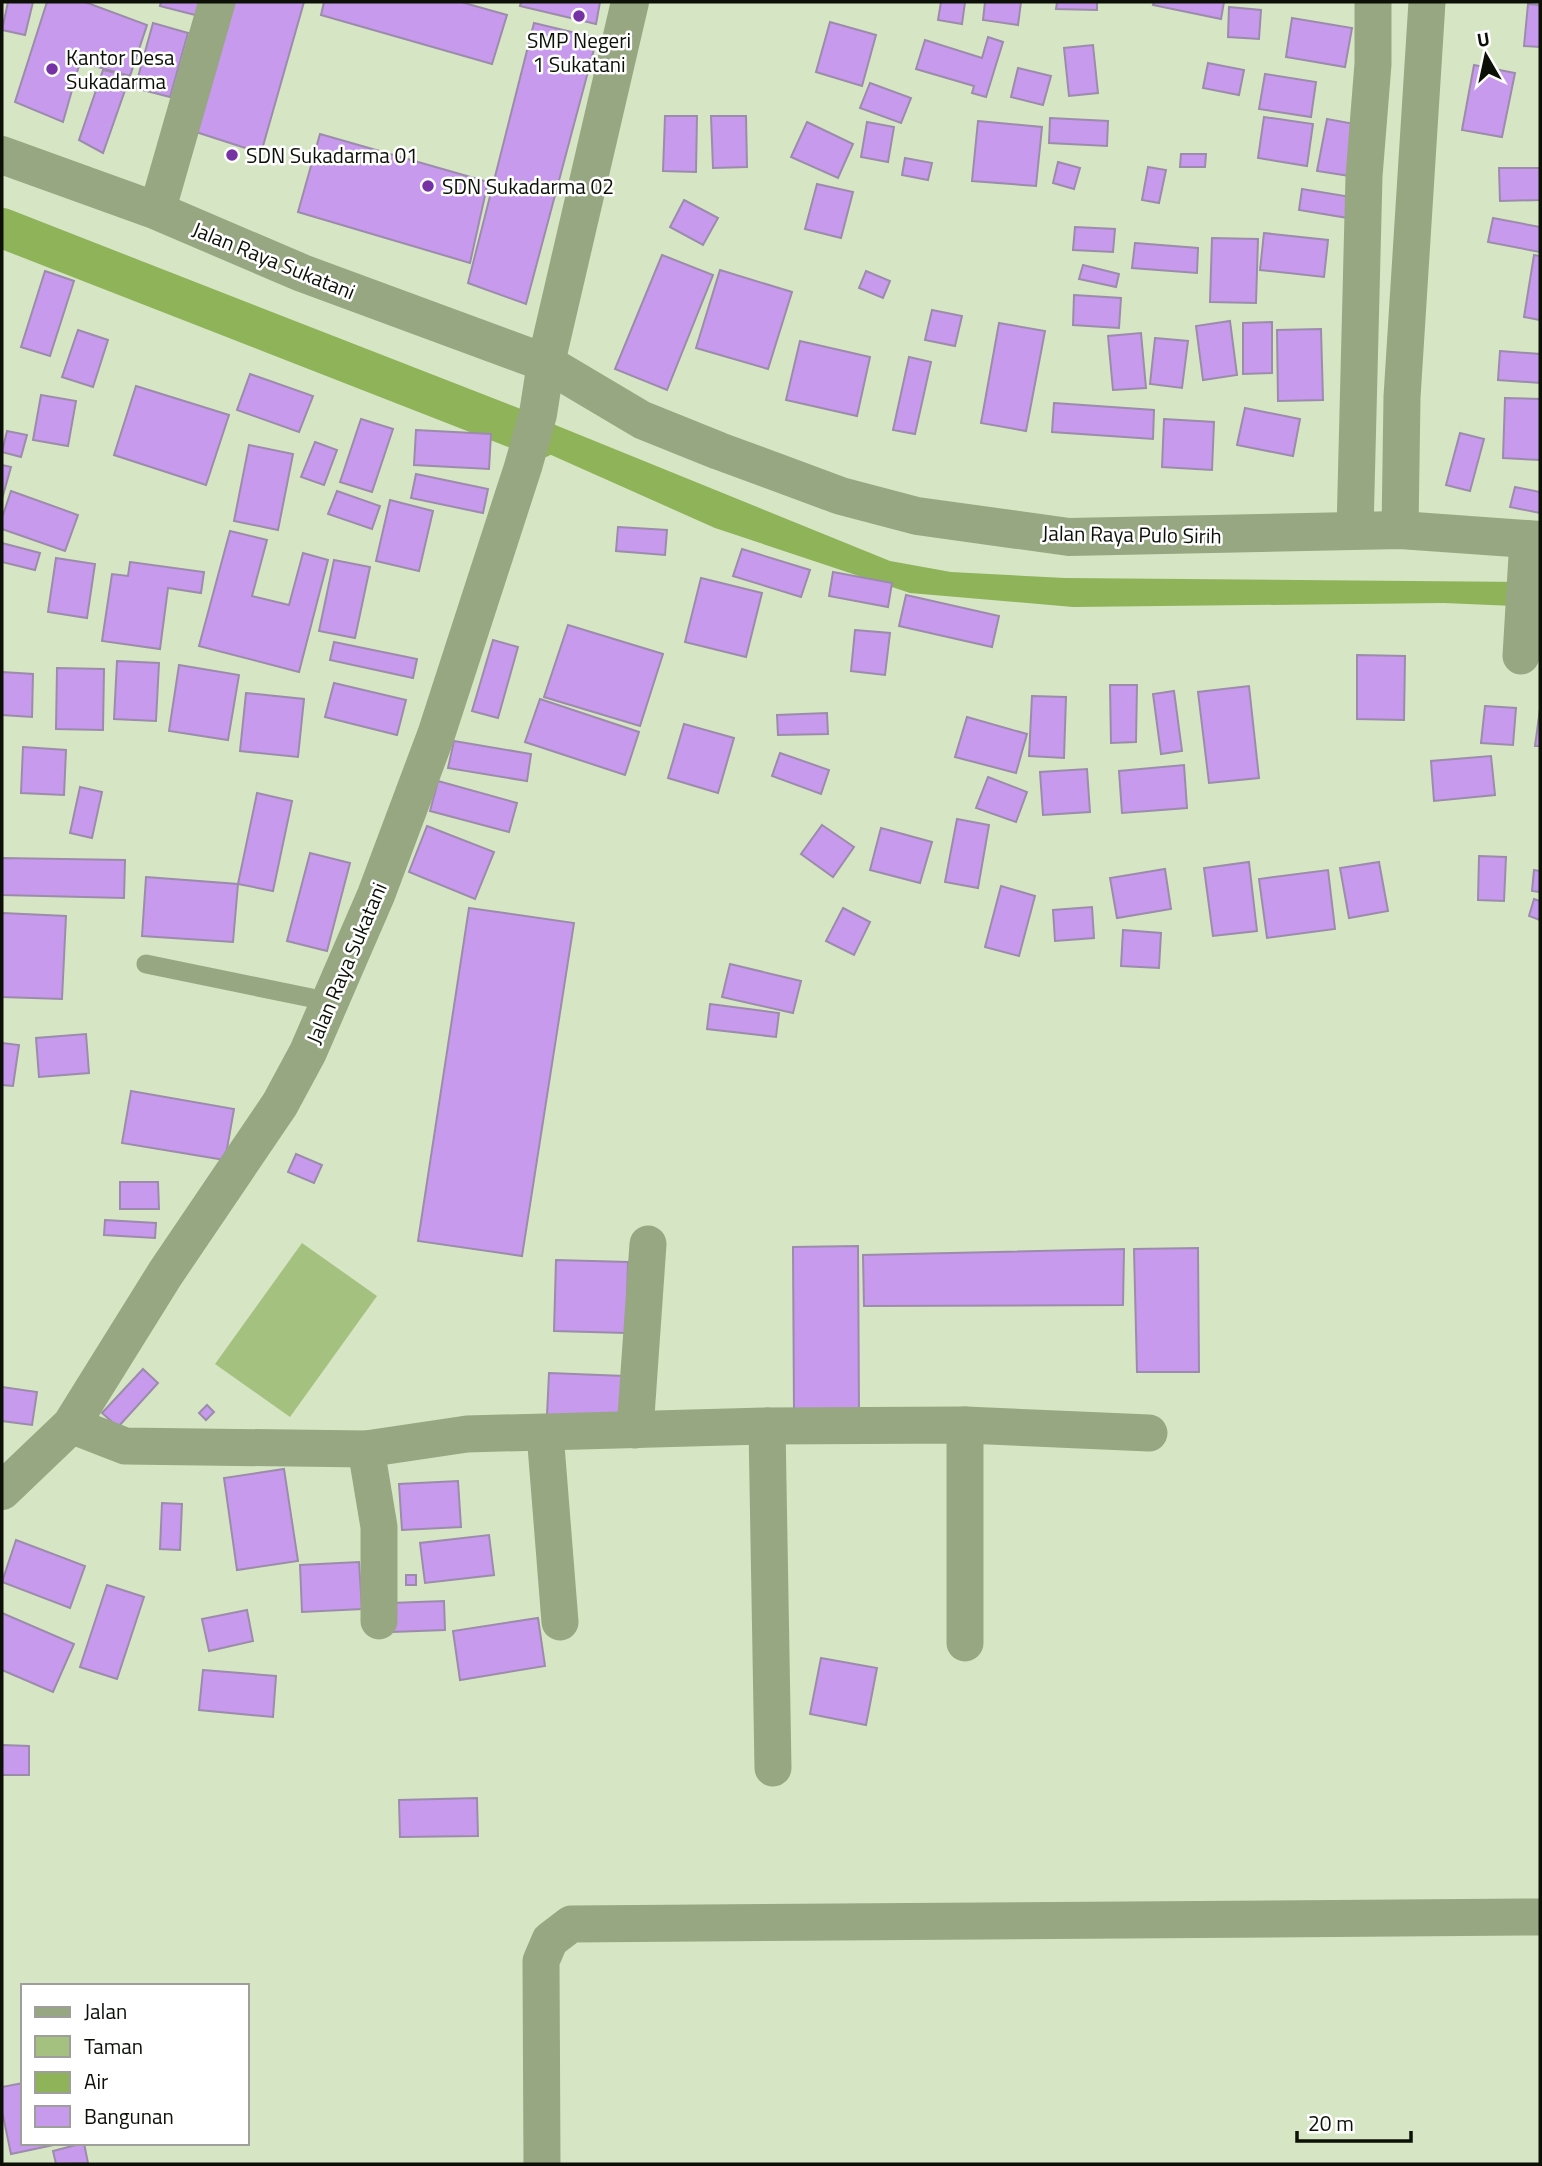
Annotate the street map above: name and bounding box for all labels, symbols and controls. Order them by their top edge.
marker: SMP Negeri 1 Sukatani [571,8,587,24]
north arrow [1451,21,1521,91]
text: U [1475,23,1492,54]
place label: SMP Negeri 1 Sukatani [527,24,631,80]
place label: Kantor Desa Sukadarma [66,41,175,97]
marker: Kantor Desa Sukadarma [44,61,60,77]
place label: SDN Sukadarma 01 [246,139,418,171]
marker: SDN Sukadarma 01 [224,147,240,163]
place label: SDN Sukadarma 02 [442,170,614,202]
marker: SDN Sukadarma 02 [420,178,436,194]
street label: Jalan Raya Sukatani [188,213,360,307]
street label: Jalan Raya Pulo Sirih [1042,516,1222,552]
street label: Jalan Raya Sukatani [297,877,395,1049]
legend [21,1984,248,2145]
text: Jalan [84,1995,127,2027]
text: Taman [84,2030,143,2062]
text: Air [84,2065,108,2097]
text: Bangunan [84,2100,174,2132]
scale bar [1297,2100,1411,2144]
text: 20 m [1308,2107,1354,2139]

